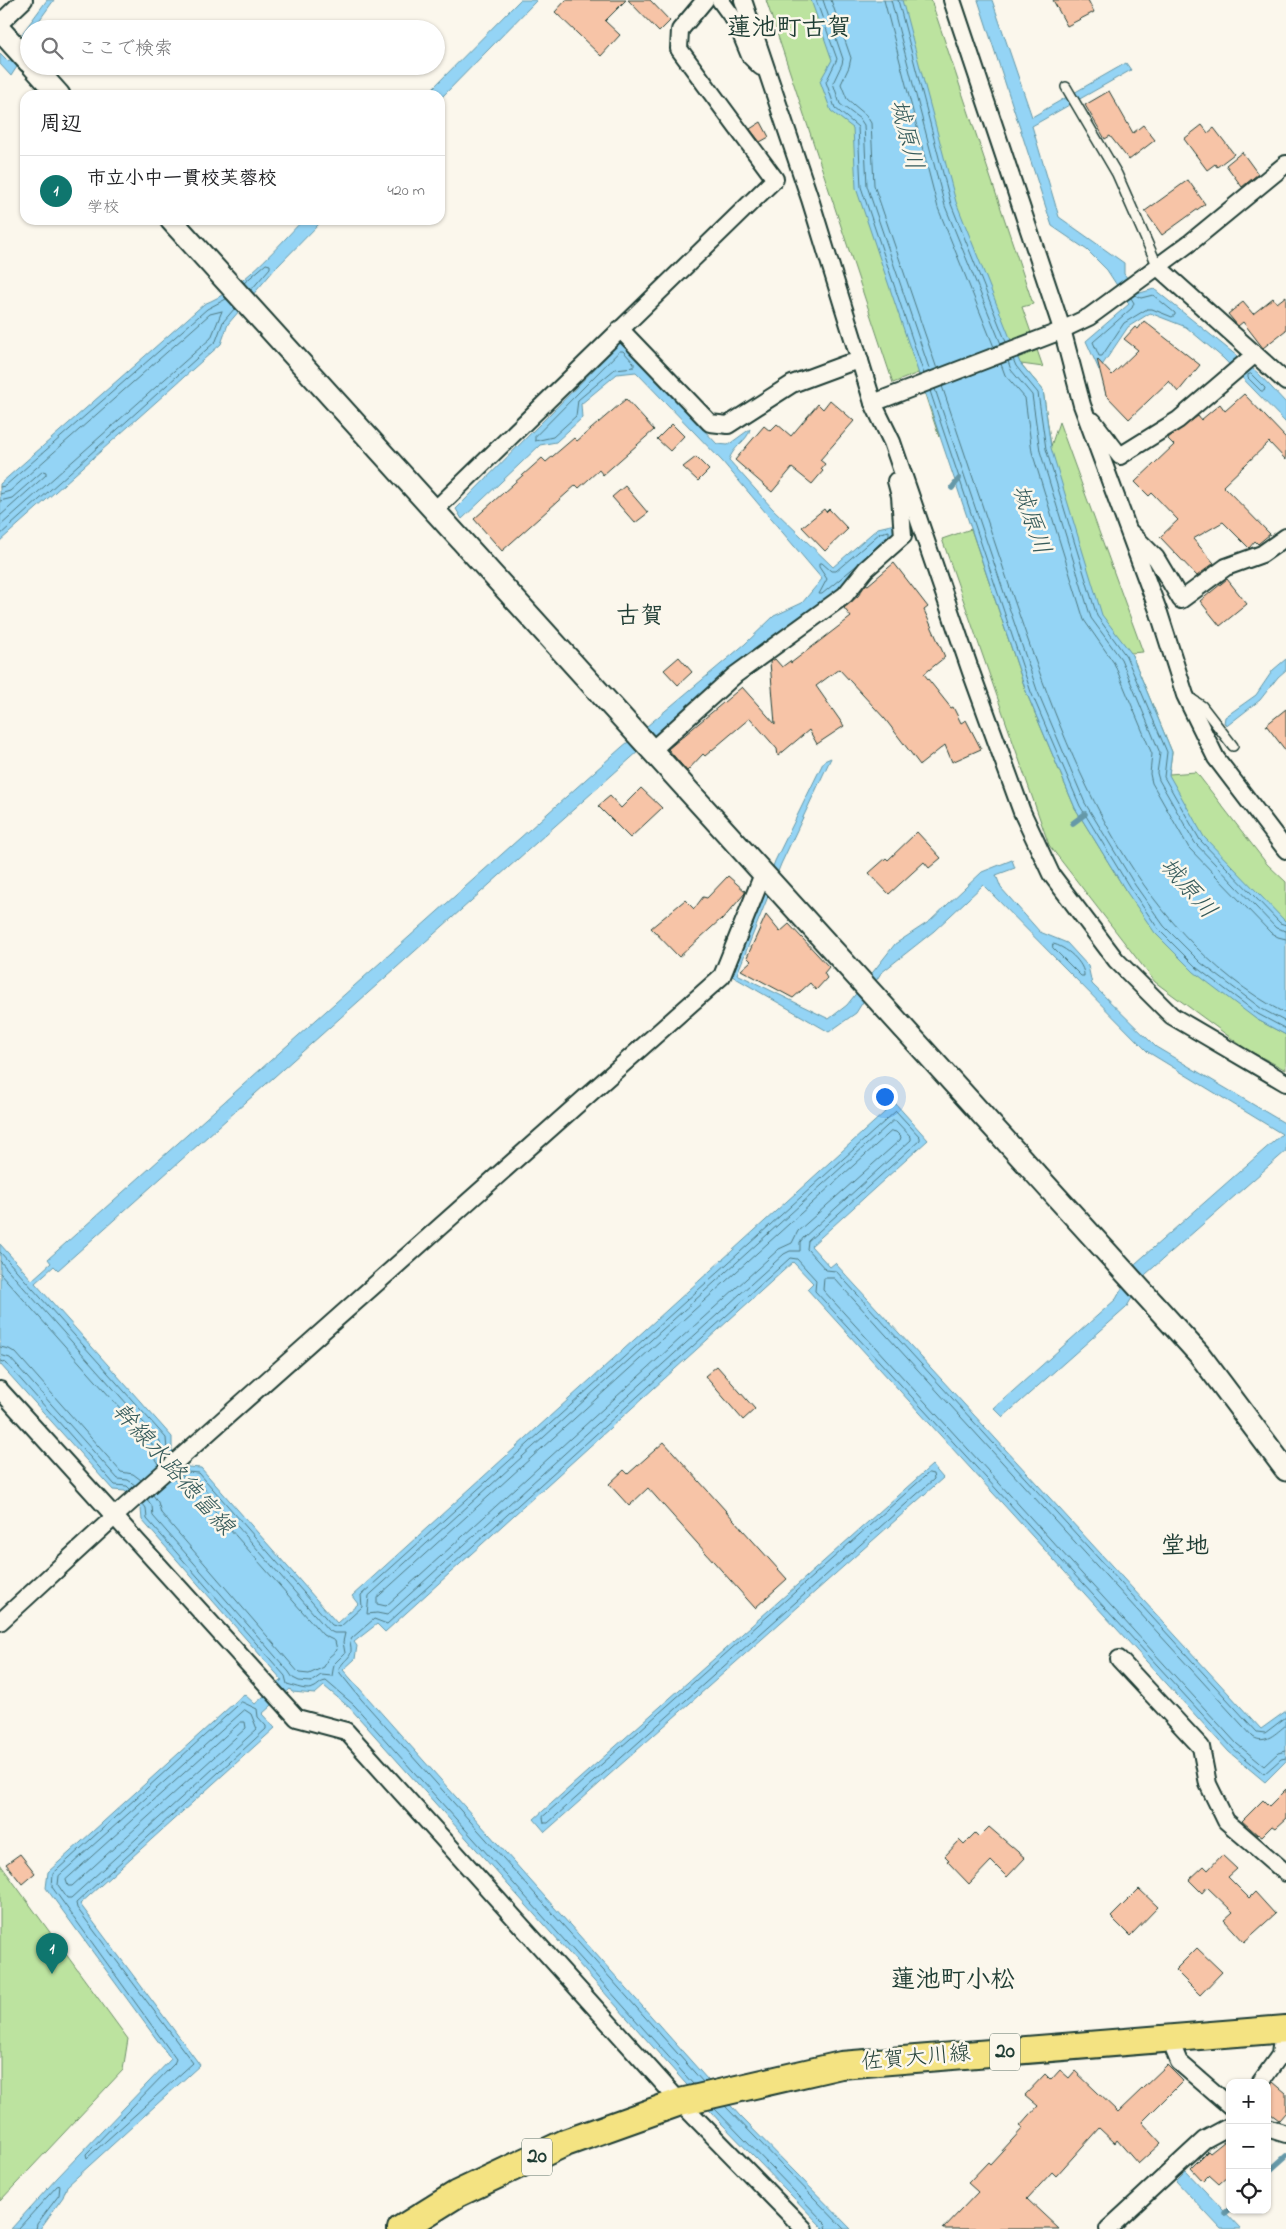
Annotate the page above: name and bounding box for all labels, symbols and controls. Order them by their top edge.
district label: 蓮池町古賀 [726,11,852,47]
search box [20,20,445,75]
icon: search [38,34,66,62]
text: ここで検索 [78,36,173,63]
water label: 城原川 [879,96,931,174]
text: 周辺 [40,110,82,140]
text: 市立小中一貫校芙蓉校 [87,166,277,193]
text: 1 [53,179,59,203]
text: 420 m [387,179,425,203]
text: 学校 [87,196,119,220]
water label: 城原川 [1002,480,1058,560]
district label: 古賀 [616,600,664,635]
water label: 城原川 [1150,850,1224,928]
your location [872,1084,898,1110]
water label: 幹線水路徳富線 [103,1396,242,1545]
district label: 堂地 [1161,1530,1209,1565]
pin: 1 [36,1933,68,1974]
district label: 蓮池町小松 [890,1963,1016,1999]
road number: 20 [990,2034,1020,2070]
street label: 佐賀大川線 [860,2038,972,2080]
map controls [1226,2079,1271,2214]
button: + [1226,2079,1271,2124]
button: − [1226,2124,1271,2169]
road number: 20 [522,2138,552,2176]
button: locate [1226,2169,1271,2214]

